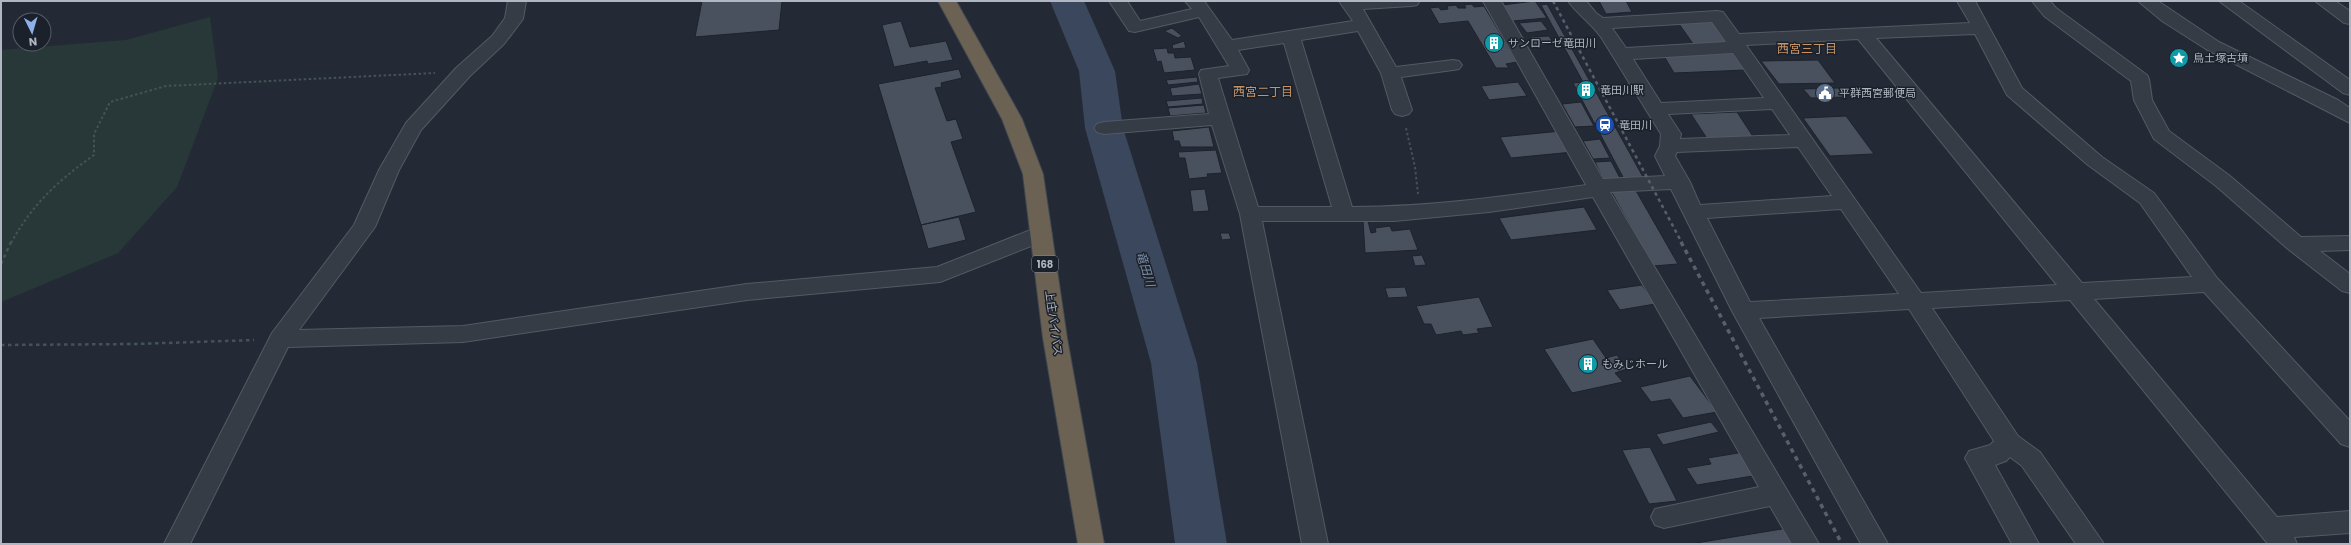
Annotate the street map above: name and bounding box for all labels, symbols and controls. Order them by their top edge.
north arrow [12,12,52,52]
building icon: サンローゼ竜田川 [1483,32,1505,54]
text: N [28,34,38,50]
place label: サンローゼ竜田川 [1508,35,1596,51]
district label: 西宮三丁目 [1777,40,1837,57]
place icon: 鳥土塚古墳 [2168,47,2190,69]
place label: 鳥土塚古墳 [2193,50,2248,66]
building icon: 竜田川駅 [1575,79,1597,101]
place label: 竜田川駅 [1600,82,1644,98]
public building icon: 平群西宮郵便局 [1814,82,1836,104]
district label: 西宮二丁目 [1233,83,1293,100]
place label: 平群西宮郵便局 [1839,85,1916,101]
station icon: 竜田川 [1594,114,1616,136]
place label: 竜田川 [1619,117,1652,133]
water label: 竜田川 [1133,249,1160,291]
road number: 168 [1032,256,1058,272]
street label: 上庄バイパス [1042,289,1066,357]
building icon: もみじホール [1577,353,1599,375]
place label: もみじホール [1602,356,1668,372]

